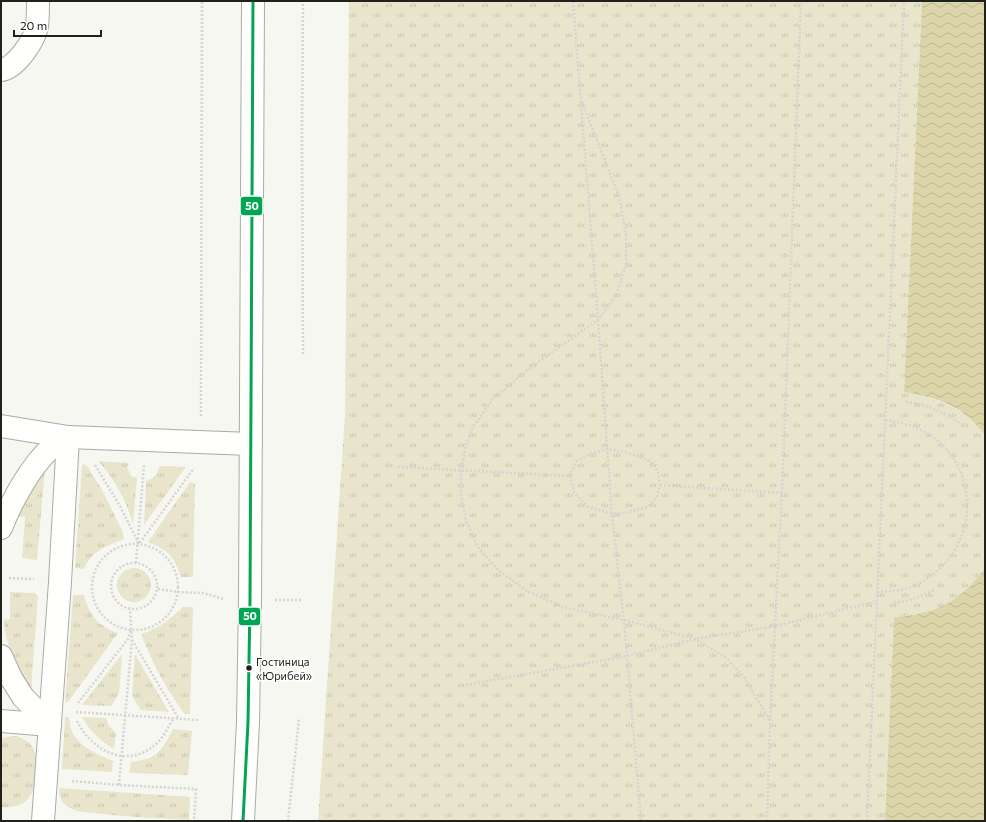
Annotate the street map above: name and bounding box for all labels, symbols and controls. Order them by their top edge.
scale bar [14,12,101,38]
text: 20 m [20,18,47,32]
line badge: 50 [240,196,263,216]
text: 50 [245,199,259,212]
line badge: 50 [238,607,261,626]
text: 50 [243,609,257,622]
place label: Гостиница «Юрибей» [256,655,312,682]
marker: Гостиница «Юрибей» [244,663,254,673]

